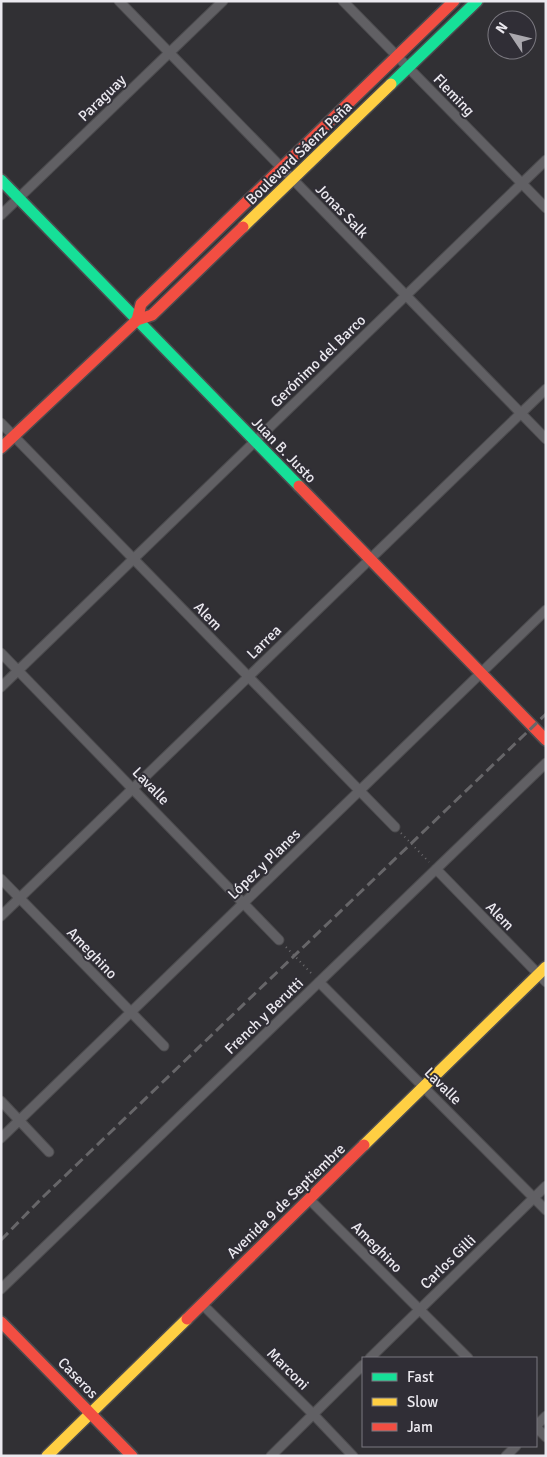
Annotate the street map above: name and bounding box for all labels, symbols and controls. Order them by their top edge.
north arrow [487,10,537,60]
text: N [492,19,512,37]
street label: Fleming [430,70,478,120]
street label: Paraguay [74,71,130,125]
street label: Boulevard Sáenz Peña [242,98,356,208]
street label: Jonas Salk [312,180,372,242]
street label: Gerónimo del Barco [267,311,369,411]
street label: Juan B. Justo [248,413,320,487]
street label: Alem [190,598,226,634]
street label: Larrea [243,621,285,663]
street label: Lavalle [129,763,173,809]
street label: López y Planes [224,825,304,903]
street label: Alem [482,898,518,934]
street label: Ameghino [63,923,121,983]
street label: French y Berutti [221,974,307,1058]
street label: Lavalle [421,1064,465,1108]
street label: Avenida 9 de Septiembre [223,1140,349,1262]
street label: Ameghino [348,1218,406,1276]
street label: Carlos Gilli [416,1231,480,1293]
street label: Marconi [263,1344,313,1394]
street label: Caseros [54,1354,102,1403]
legend [362,1357,537,1447]
text: Fast [407,1368,434,1386]
text: Slow [407,1393,438,1411]
text: Jam [407,1418,433,1436]

